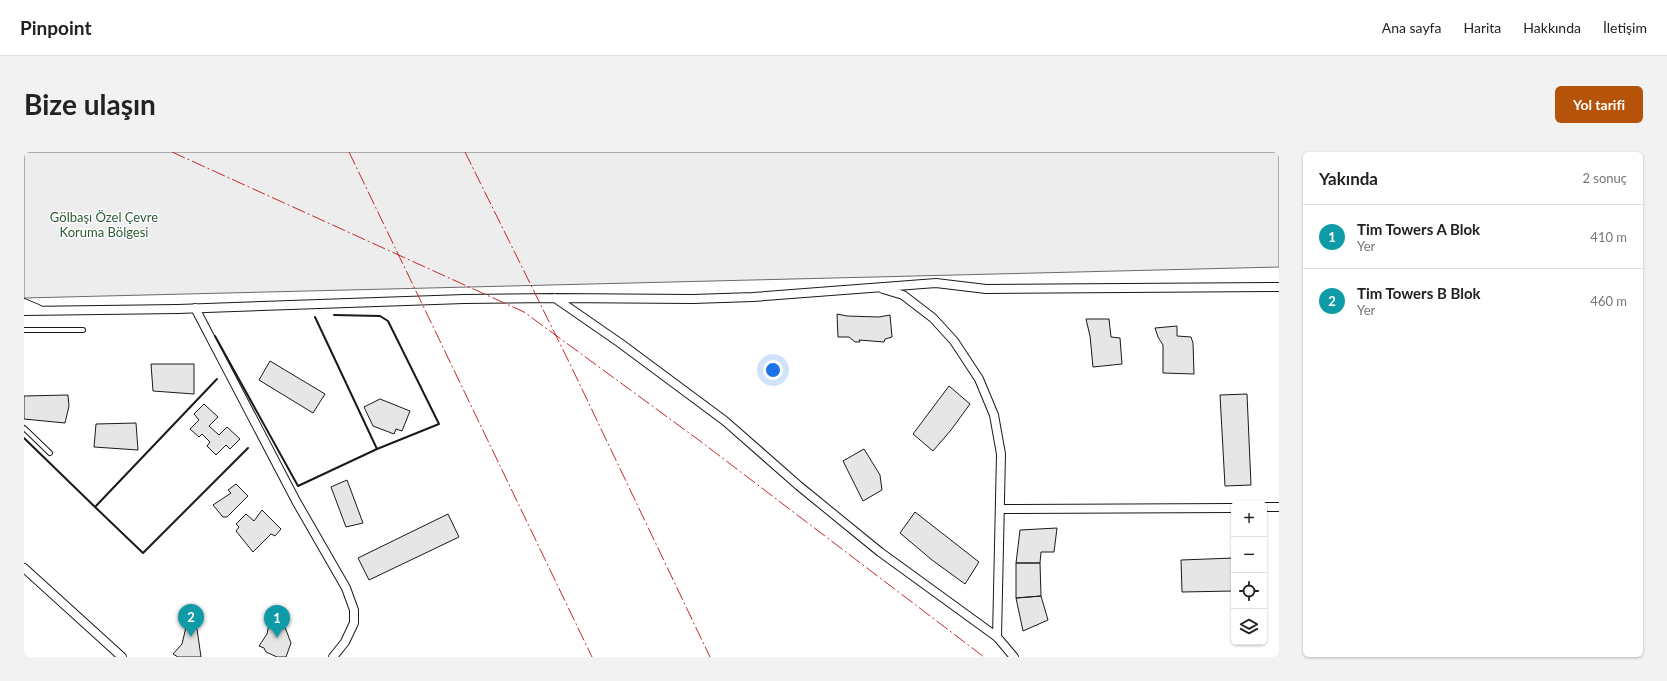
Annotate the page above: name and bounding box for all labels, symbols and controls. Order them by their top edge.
text: Pinpoint [20,16,91,39]
text: Ana sayfa [1382,19,1441,36]
text: Harita [1463,19,1501,36]
text: Hakkında [1523,19,1581,36]
text: İletişim [1603,19,1647,36]
button: Yol tarifi [1555,86,1643,123]
text: Bize ulaşın [24,87,156,121]
text: Yakında [1319,168,1378,189]
text: 2 sonuç [1582,170,1627,186]
park label: Gölbaşı Özel Çevre Koruma Bölgesi [50,209,158,240]
text: Tim Towers A Blok [1357,220,1480,238]
text: 1 [1328,229,1336,245]
text: 410 m [1590,229,1627,245]
text: Yer [1357,238,1375,254]
text: Tim Towers B Blok [1357,284,1481,302]
text: 2 [1328,293,1336,309]
text: 460 m [1590,293,1627,309]
text: Yer [1357,302,1375,318]
your location [763,360,783,380]
map controls [1231,501,1267,645]
button: + [1231,501,1267,537]
button: − [1231,537,1267,573]
button: locate [1231,573,1267,609]
pin: 2 [178,604,204,637]
pin: 1 [264,605,290,638]
button: layers [1231,609,1267,645]

